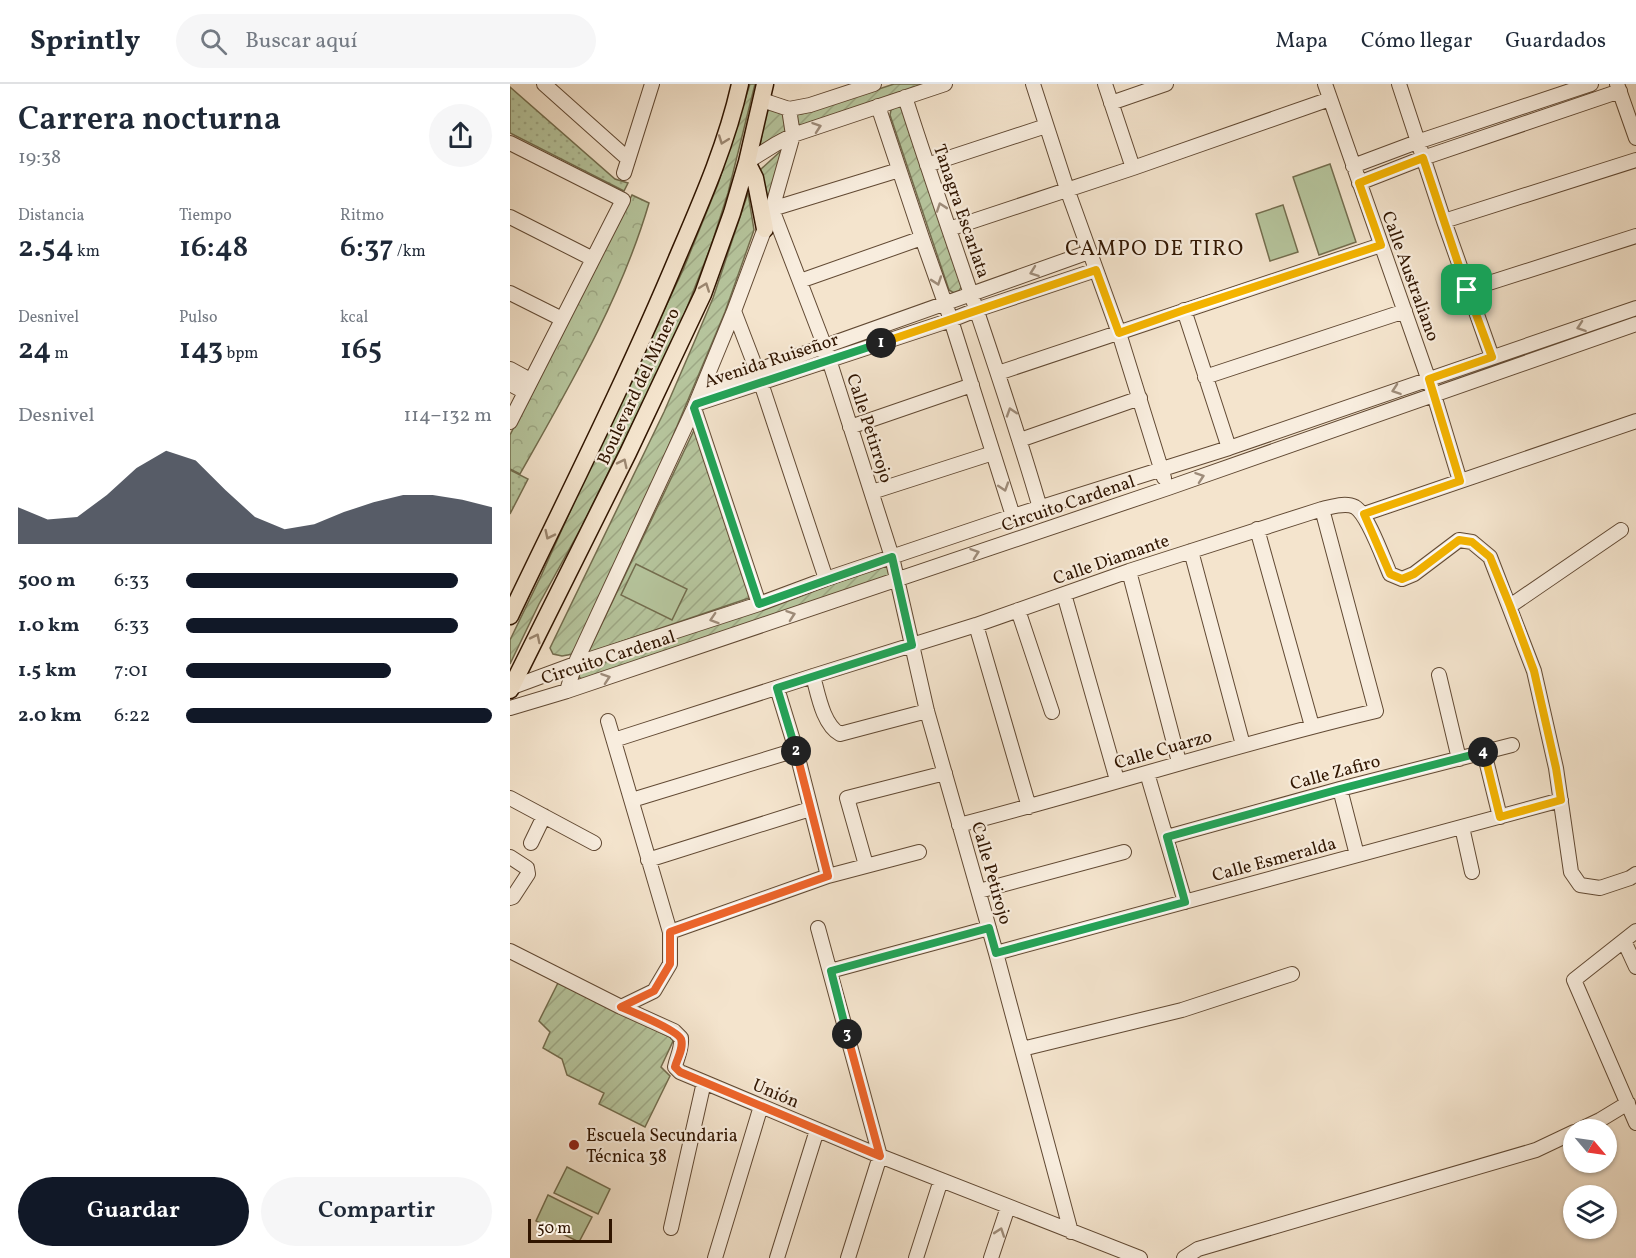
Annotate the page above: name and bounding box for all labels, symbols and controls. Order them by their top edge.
search box [176,14,596,68]
text: Sprintly [30,22,140,61]
icon: search [197,25,230,58]
text: Buscar aquí [245,26,357,57]
text: Mapa [1275,27,1328,56]
text: Cómo llegar [1361,27,1472,56]
text: Guardados [1505,27,1606,56]
text: Carrera nocturna [18,98,281,144]
button: share [429,104,492,167]
one-way arrow [811,121,822,134]
one-way arrow [718,134,731,145]
street label: Tanagra Escarlata [926,141,995,282]
text: 19:38 [18,144,61,172]
one-way arrow [936,202,949,213]
text: Distancia [18,205,84,227]
text: Tiempo [179,205,232,227]
text: Ritmo [340,205,384,227]
street label: Calle Australiano [1374,208,1445,345]
text: 2.54 [18,227,74,269]
text: 16:48 [179,227,248,269]
text: 6:37 [340,227,394,269]
district label: CAMPO DE TIRO [1065,235,1245,264]
text: km [74,241,100,263]
text: /km [394,241,426,263]
one-way arrow [1029,264,1040,277]
pin [1441,264,1492,315]
icon: arrive [1450,273,1483,306]
one-way arrow [929,275,942,286]
one-way arrow [698,282,710,293]
street label: Boulevard del Minero [592,304,687,469]
text: Desnivel [18,307,79,329]
text: Pulso [179,307,217,329]
text: kcal [340,307,368,329]
one-way arrow [1576,319,1587,332]
street label: Avenida Ruiseñor [701,328,842,395]
pin: 1 [866,328,896,358]
text: 24 [18,329,51,371]
text: 143 [179,329,223,371]
text: 165 [340,329,382,371]
text: 1 [878,332,884,354]
text: m [51,343,69,365]
text: bpm [223,343,258,365]
street label: Calle Petirrojo [839,371,898,486]
one-way arrow [1391,383,1402,396]
text: Desnivel [18,402,94,430]
text: 114–132 m [404,402,492,430]
one-way arrow [1005,407,1018,418]
one-way arrow [616,459,627,470]
street label: Circuito Cardenal [998,470,1139,539]
one-way arrow [1194,471,1205,484]
one-way arrow [997,481,1009,492]
one-way arrow [545,528,557,539]
street label: Calle Diamante [1050,529,1173,592]
one-way arrow [969,548,980,560]
text: 500 m [18,567,76,595]
text: 6:33 [114,567,149,595]
one-way arrow [785,610,796,623]
text: 1.0 km [18,612,80,640]
text: 6:33 [114,612,149,640]
one-way arrow [709,612,720,624]
street label: Circuito Cardenal [538,625,679,692]
one-way arrow [529,634,540,644]
text: 1.5 km [18,657,77,685]
text: 7:01 [114,657,148,685]
one-way arrow [600,672,611,685]
text: 2.0 km [18,702,82,730]
text: 6:22 [114,702,150,730]
street label: Calle Cuarzo [1112,725,1215,776]
pin: 2 [781,736,811,766]
pin: 4 [1468,737,1498,767]
text: 2 [792,740,800,762]
text: 4 [1478,741,1488,763]
street label: Calle Zafiro [1288,749,1383,797]
street label: Calle Petirojo [964,819,1017,928]
street label: Calle Esmeralda [1210,832,1339,889]
pin: 3 [832,1019,862,1049]
text: 3 [843,1023,851,1045]
street label: Unión [748,1073,803,1115]
north arrow [1563,1119,1617,1173]
map controls [1563,1119,1617,1239]
place label: Escuela Secundaria Técnica 38 [586,1124,738,1170]
marker: Escuela Secundaria Técnica 38 [567,1138,581,1152]
button: Guardar [18,1177,249,1246]
button: Compartir [261,1177,492,1246]
button: layers [1563,1185,1617,1239]
scale bar [528,1216,612,1244]
text: 50 m [537,1218,571,1240]
one-way arrow [992,1227,1005,1238]

